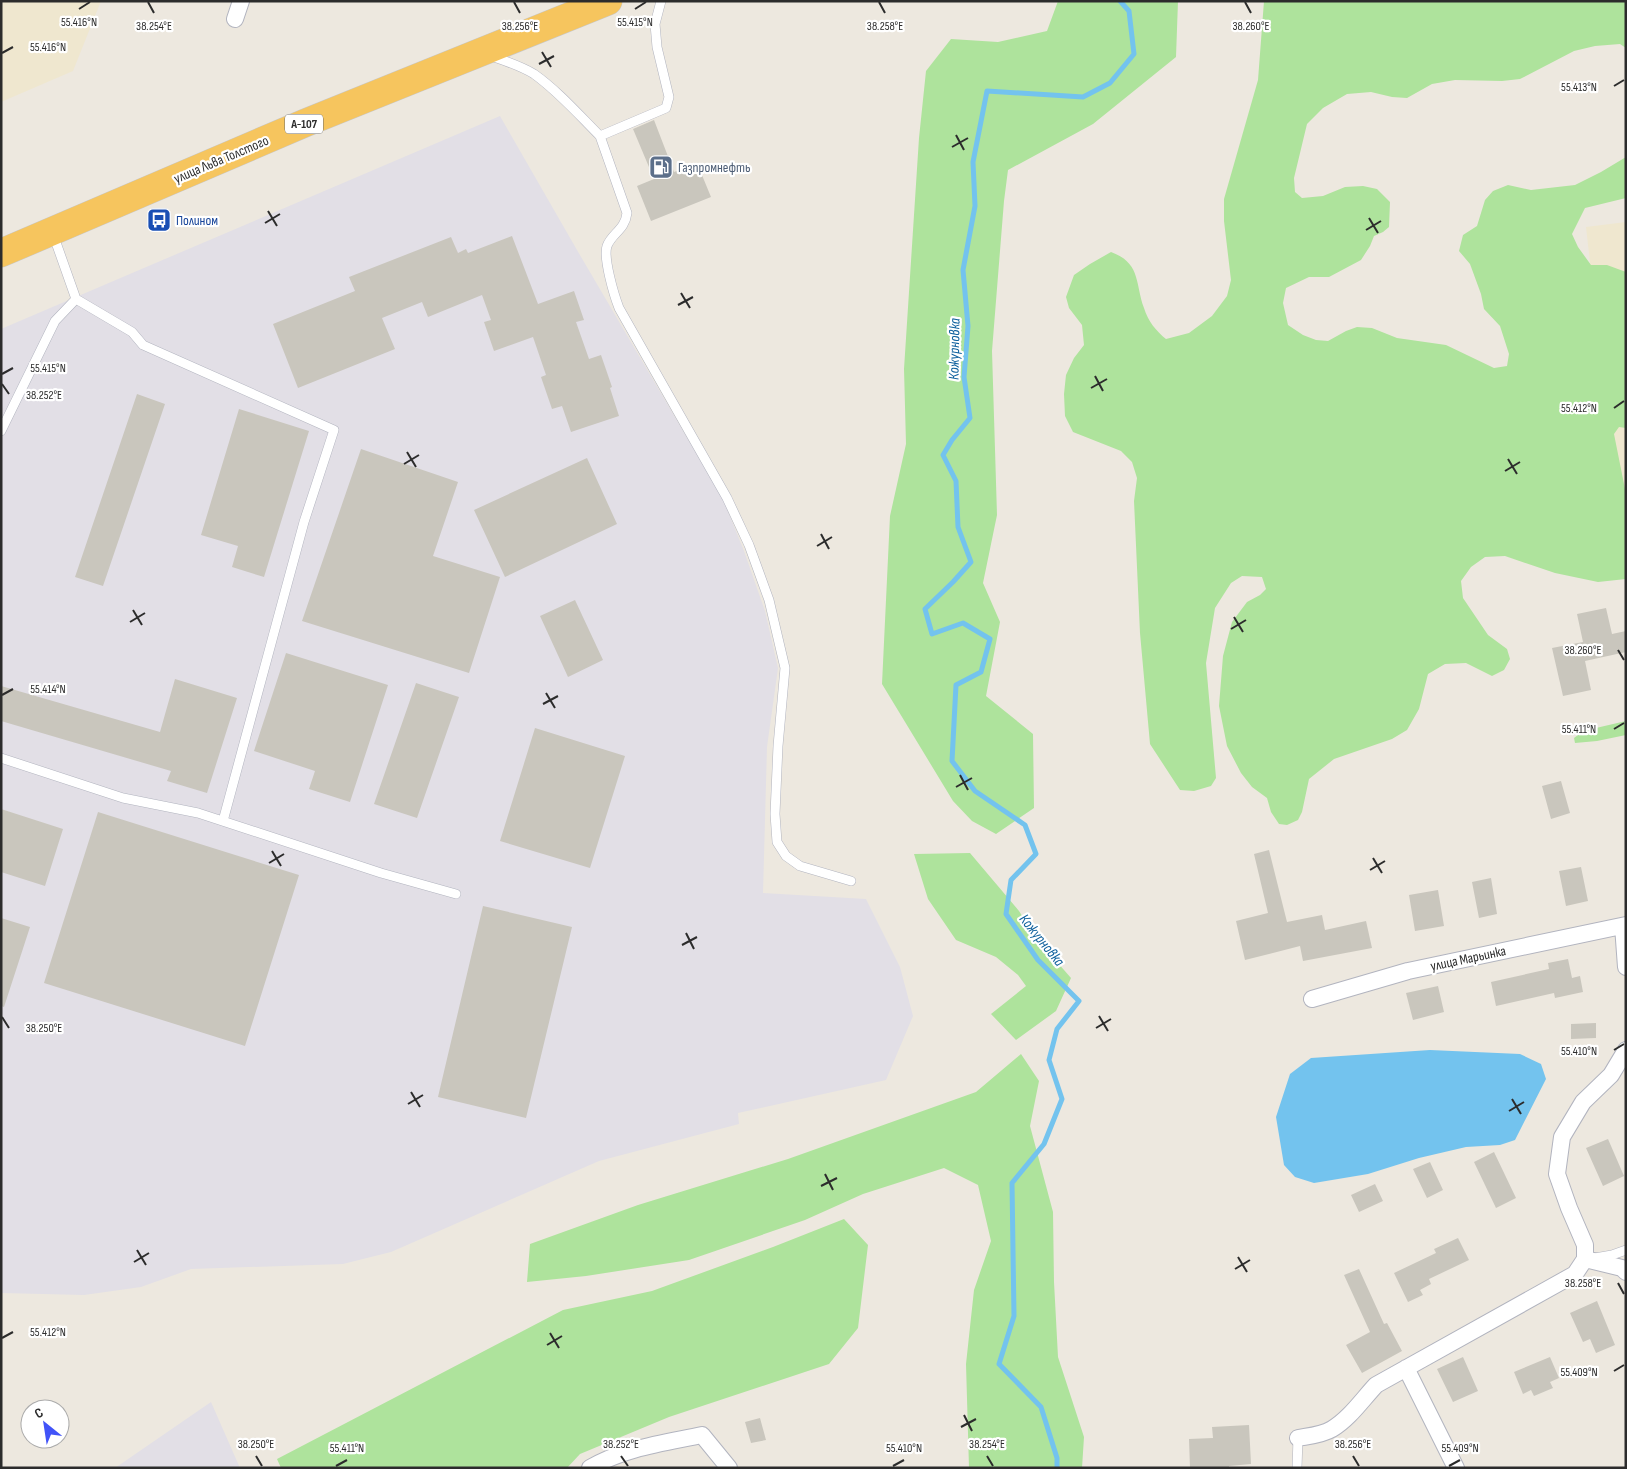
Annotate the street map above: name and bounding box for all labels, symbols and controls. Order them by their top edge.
text: 55.416°N [61,15,97,30]
text: 55.415°N [617,15,653,30]
text: 38.254°E [136,19,172,34]
text: 38.256°E [502,19,538,34]
text: 38.258°E [867,19,903,34]
text: 38.260°E [1233,19,1270,34]
text: 55.416°N [30,40,66,55]
text: 55.413°N [1561,80,1597,95]
road number: А-107 [285,115,323,134]
street label: улица Льва Толстого [171,132,271,187]
fuel station icon: Газпромнефть [648,154,674,180]
place label: Газпромнефть [678,159,751,176]
bus stop icon: Полином [146,207,172,233]
place label: Полином [176,212,218,229]
water label: Кожурновка [944,318,965,380]
text: 55.415°N [30,361,66,376]
text: 38.252°E [26,388,62,403]
text: 55.412°N [1561,401,1597,416]
text: 38.260°E [1565,643,1602,658]
text: 55.414°N [30,682,66,697]
text: 55.411°N [1562,722,1596,737]
water label: Кожурновка [1015,910,1068,970]
street label: улица Марьинка [1429,942,1507,975]
text: 38.250°E [26,1021,62,1036]
text: 55.410°N [1561,1044,1597,1059]
text: 38.258°E [1565,1276,1601,1291]
text: 55.412°N [30,1325,66,1340]
text: 55.409°N [1560,1365,1598,1380]
north arrow [20,1399,70,1449]
text: С [31,1404,46,1422]
text: 38.250°E [238,1437,274,1452]
text: 38.252°E [603,1437,639,1452]
text: 38.254°E [969,1437,1005,1452]
text: 38.256°E [1335,1437,1371,1452]
text: 55.411°N [330,1441,364,1456]
text: 55.410°N [886,1441,922,1456]
text: 55.409°N [1441,1441,1479,1456]

